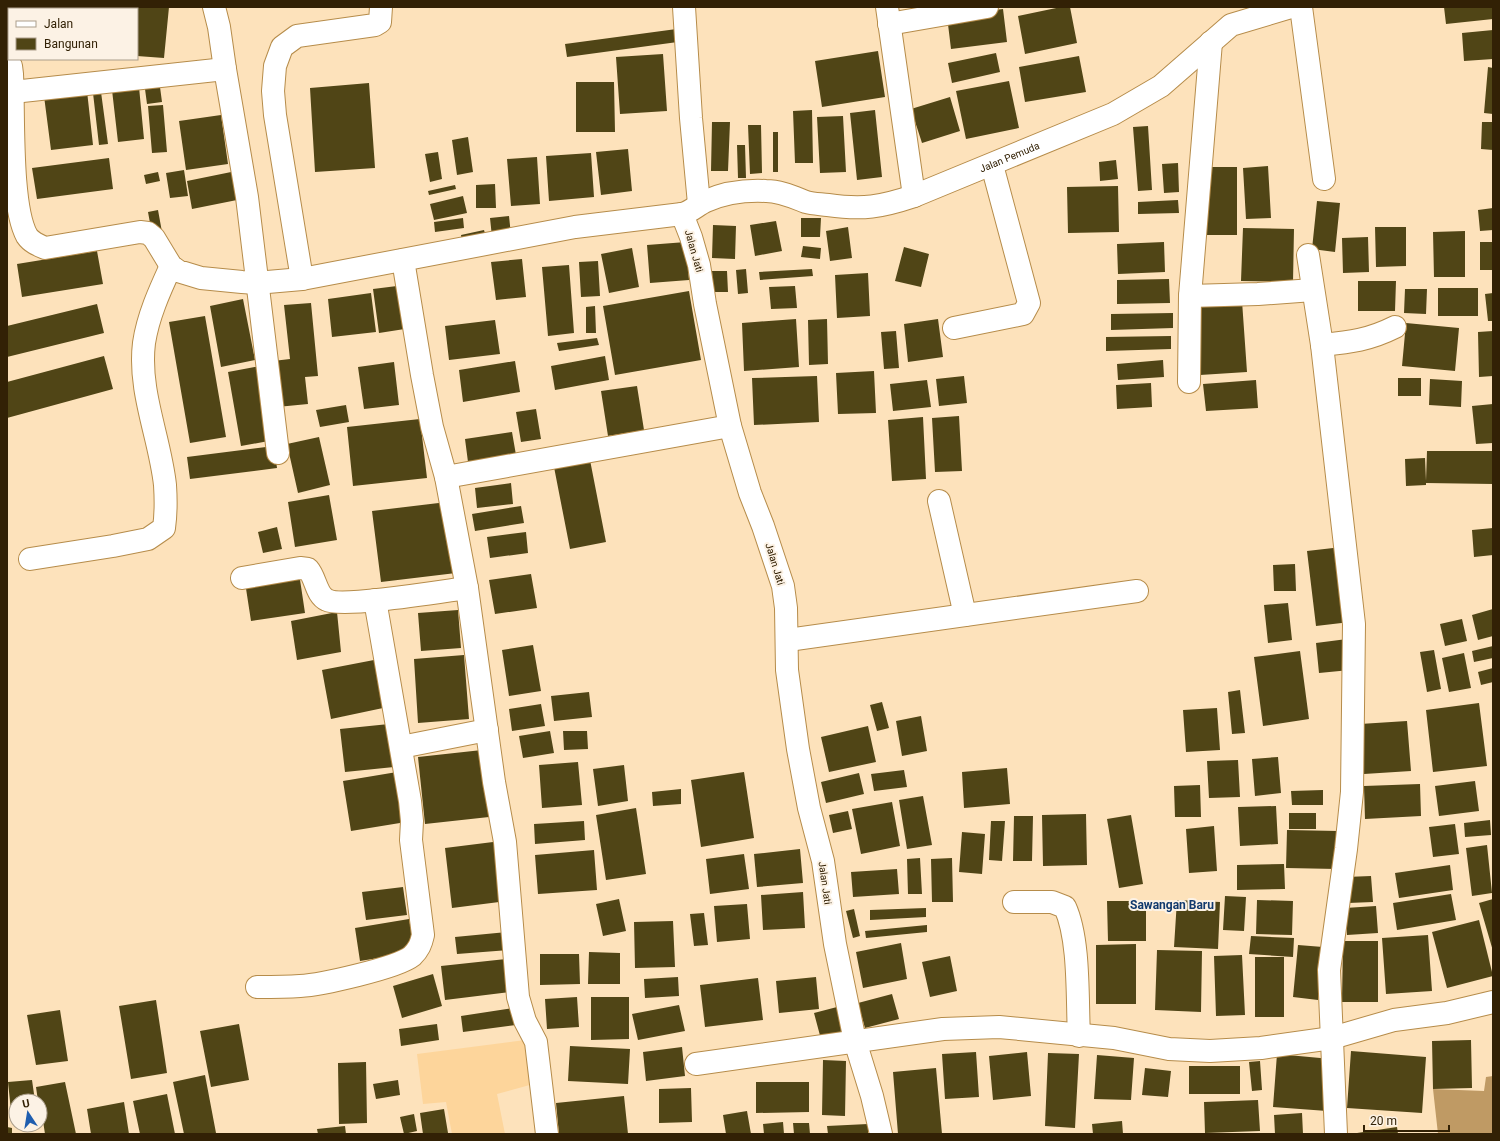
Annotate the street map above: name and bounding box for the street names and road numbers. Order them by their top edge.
street label: Jalan Pemuda [978,139,1041,174]
street label: Jalan Jati [683,229,705,273]
street label: Jalan Jati [763,542,787,586]
street label: Jalan Jati [817,861,833,905]

